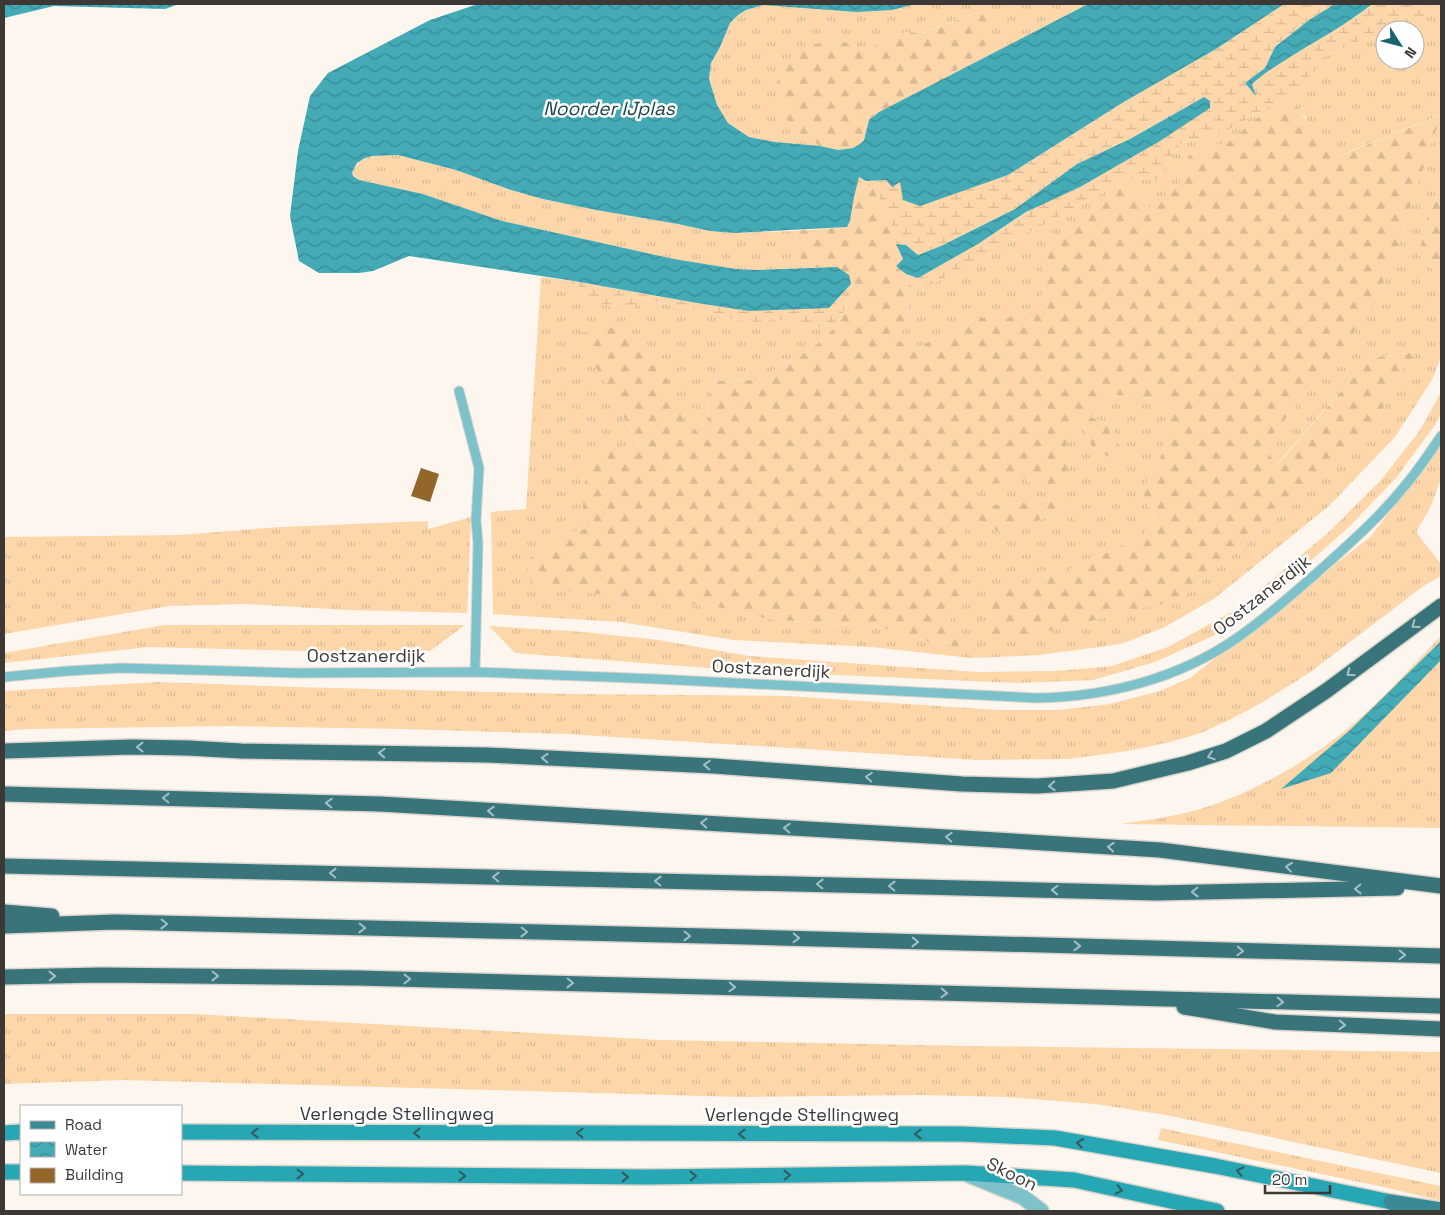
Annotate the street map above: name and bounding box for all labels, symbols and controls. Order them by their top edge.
north arrow [1375,20,1425,70]
text: N [1400,44,1421,62]
water label: Noorder IJplas [543,96,676,121]
street label: Oostzanerdijk [1208,549,1316,640]
one-way arrow [1412,620,1421,628]
street label: Oostzanerdijk [307,644,426,667]
street label: Oostzanerdijk [711,654,831,683]
one-way arrow [1347,668,1356,676]
one-way arrow [135,742,143,753]
one-way arrow [378,748,386,758]
one-way arrow [1207,750,1216,760]
one-way arrow [541,752,549,763]
one-way arrow [703,760,711,771]
one-way arrow [865,771,873,782]
one-way arrow [1048,780,1056,791]
one-way arrow [162,793,170,803]
one-way arrow [325,798,332,808]
one-way arrow [487,805,495,816]
one-way arrow [700,817,708,828]
one-way arrow [782,822,790,833]
one-way arrow [945,831,953,842]
one-way arrow [1107,842,1115,853]
one-way arrow [1284,862,1292,873]
one-way arrow [329,868,336,878]
one-way arrow [491,872,499,882]
one-way arrow [654,875,662,886]
one-way arrow [816,879,824,889]
one-way arrow [888,881,896,891]
one-way arrow [1353,884,1361,894]
one-way arrow [1050,885,1058,896]
one-way arrow [1191,887,1199,898]
one-way arrow [160,918,168,929]
one-way arrow [358,923,366,933]
one-way arrow [520,927,528,937]
one-way arrow [683,931,691,941]
one-way arrow [792,933,800,944]
one-way arrow [911,936,919,947]
one-way arrow [1074,941,1082,951]
one-way arrow [1236,945,1244,956]
one-way arrow [1399,950,1407,960]
one-way arrow [49,971,57,981]
one-way arrow [212,971,219,981]
one-way arrow [404,974,411,984]
one-way arrow [566,978,574,988]
one-way arrow [728,982,736,993]
one-way arrow [941,988,949,998]
one-way arrow [1276,997,1284,1007]
one-way arrow [1338,1019,1346,1030]
street label: Verlengde Stellingweg [300,1102,494,1125]
street label: Verlengde Stellingweg [705,1103,899,1126]
legend [20,1105,182,1195]
text: Road [65,1115,102,1134]
one-way arrow [251,1128,258,1138]
one-way arrow [413,1128,421,1138]
one-way arrow [576,1128,584,1138]
one-way arrow [738,1129,746,1139]
one-way arrow [914,1129,922,1139]
one-way arrow [1076,1138,1085,1148]
text: Water [65,1140,108,1159]
street label: Skoon [983,1151,1041,1196]
scale bar [1265,1162,1330,1194]
text: Building [65,1165,124,1184]
one-way arrow [1236,1166,1245,1177]
one-way arrow [296,1169,304,1179]
one-way arrow [784,1170,791,1180]
text: 20 m [1272,1170,1307,1189]
one-way arrow [459,1171,467,1181]
one-way arrow [690,1171,697,1181]
one-way arrow [622,1172,629,1182]
one-way arrow [1114,1184,1123,1195]

